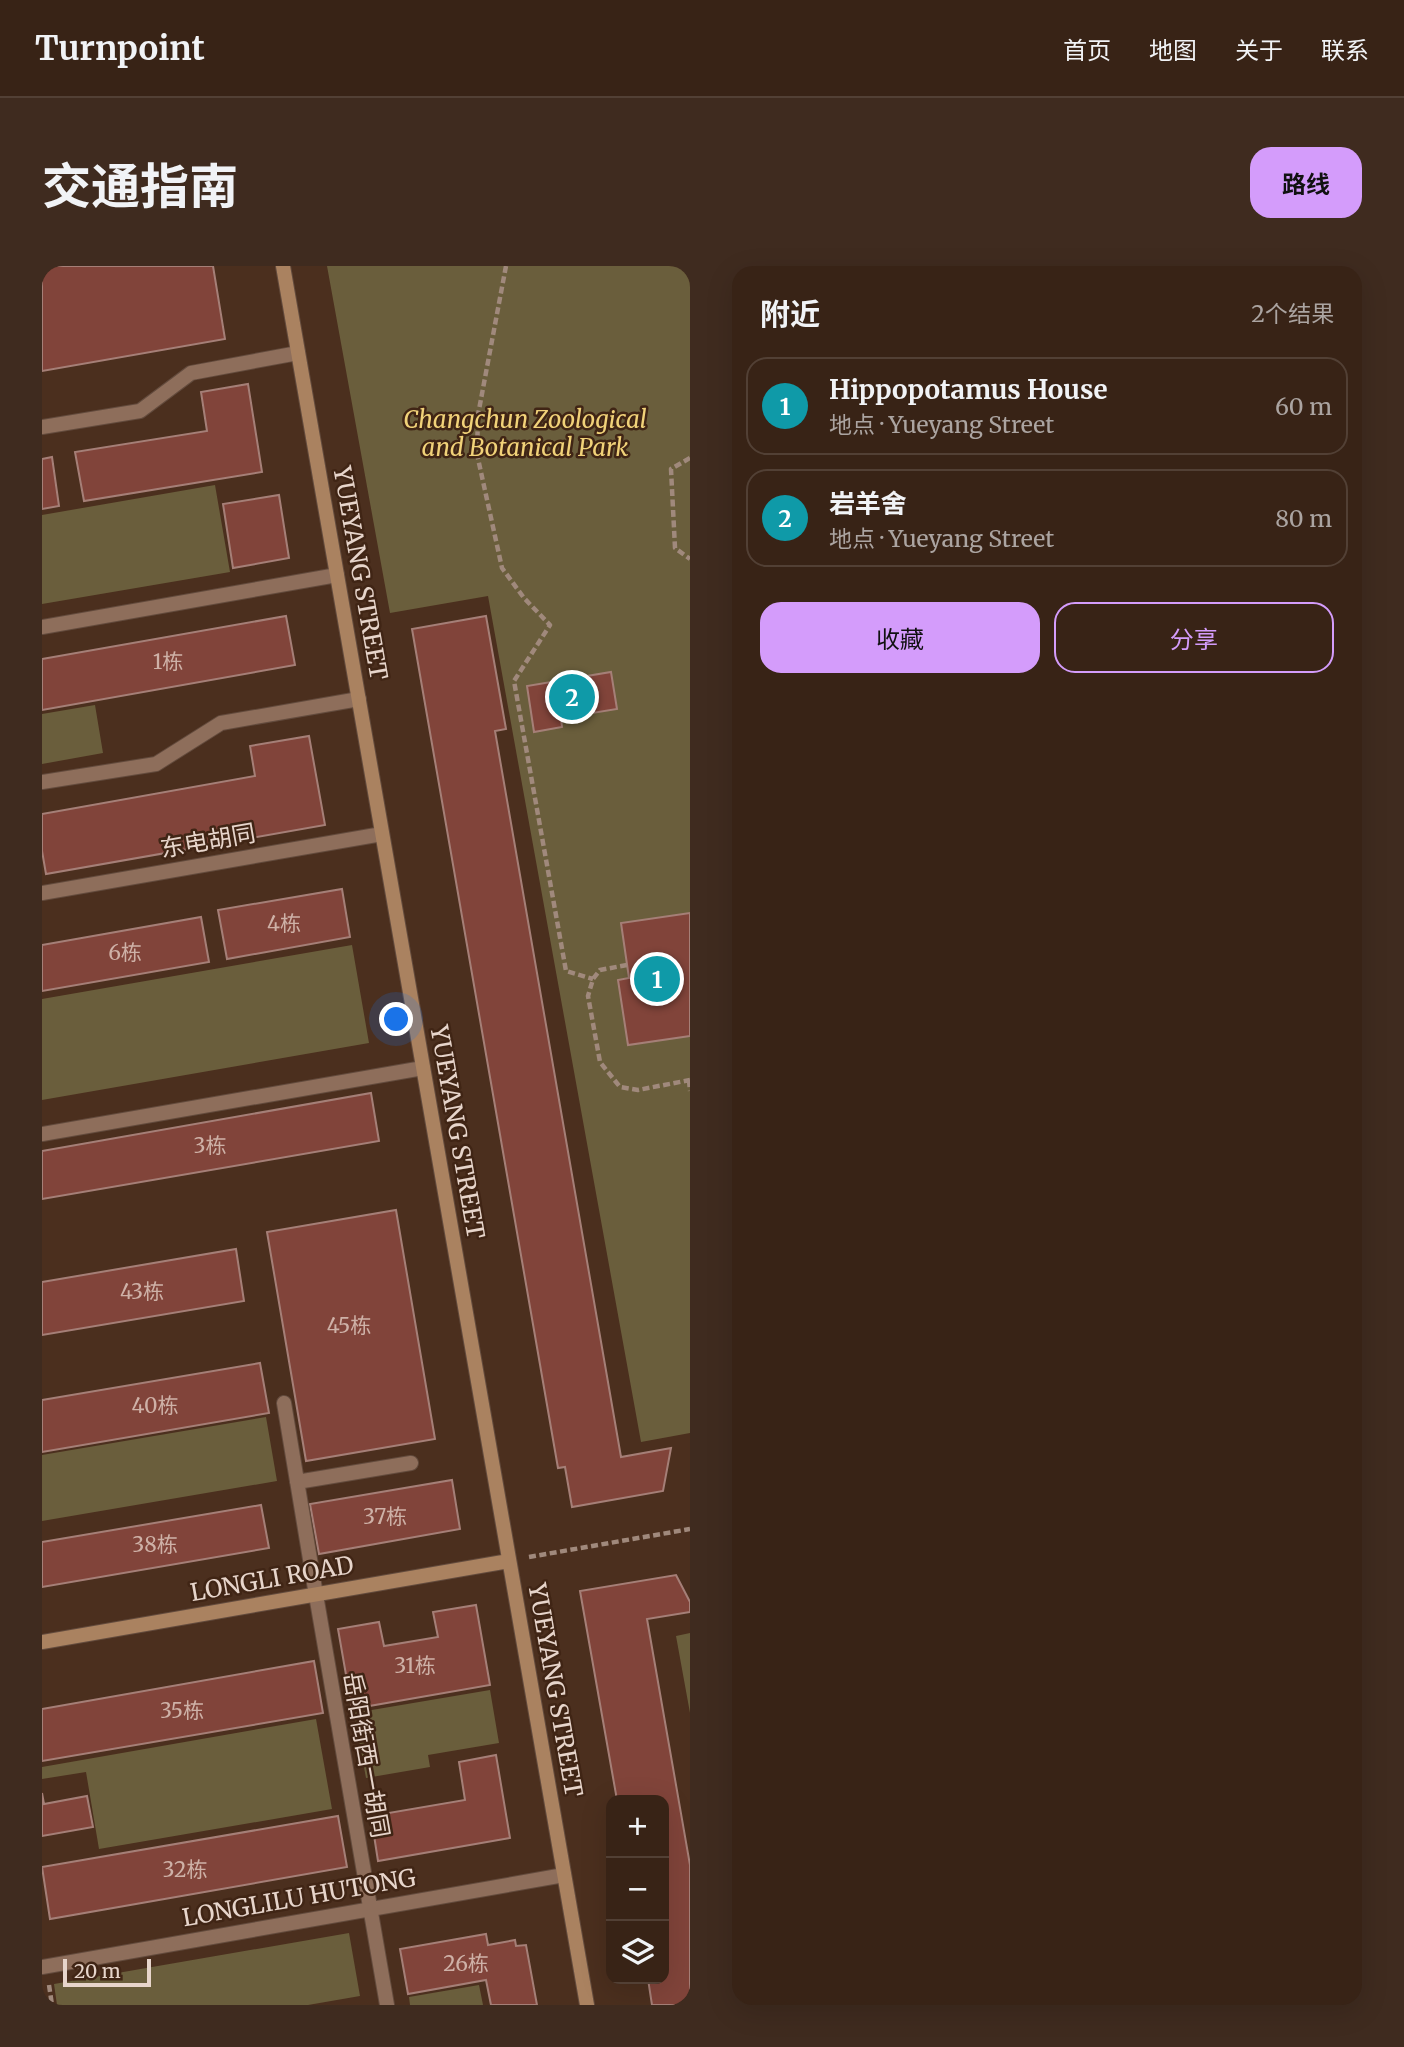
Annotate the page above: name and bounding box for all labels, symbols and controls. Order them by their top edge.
text: Turnpoint [35,28,205,69]
text: 首页 [1063,35,1111,66]
text: 地图 [1149,35,1197,66]
text: 关于 [1235,35,1283,66]
text: 联系 [1321,35,1369,66]
button: 路线 [1250,147,1362,218]
text: 交通指南 [42,156,238,217]
text: 附近 [760,295,820,333]
text: 2个结果 [1251,299,1334,328]
text: Hippopotamus House [829,373,1107,406]
text: 1 [780,392,790,421]
text: 60 m [1275,392,1332,421]
park label: Changchun Zoological and Botanical Park [403,404,647,463]
text: 地点 · Yueyang Street [829,410,1054,439]
street label: YUEYANG STREET [326,463,395,682]
text: 岩羊舍 [829,487,907,520]
text: 2 [778,504,792,533]
text: 80 m [1275,504,1332,533]
text: 地点 · Yueyang Street [829,524,1054,553]
button: 收藏 [760,602,1040,673]
button: 分享 [1054,602,1334,673]
house number: 1栋 [153,648,183,675]
pin: 2 [549,671,595,723]
street label: 东电胡同 [158,817,258,864]
house number: 4栋 [267,910,301,937]
house number: 6栋 [108,939,142,966]
pin: 1 [634,953,680,1005]
your location [379,1002,413,1036]
street label: YUEYANG STREET [423,1022,492,1241]
house number: 3栋 [193,1132,227,1159]
house number: 43栋 [120,1278,164,1305]
house number: 45栋 [327,1312,371,1339]
house number: 40栋 [131,1392,179,1419]
house number: 37栋 [363,1503,407,1530]
house number: 38栋 [132,1531,178,1558]
street label: LONGLI ROAD [188,1549,356,1608]
street label: YUEYANG STREET [521,1580,590,1799]
house number: 31栋 [394,1652,436,1679]
street label: 岳阳街西一胡同 [337,1669,396,1840]
house number: 35栋 [160,1697,204,1724]
map controls [606,1795,669,1984]
button: + [606,1795,669,1858]
house number: 32栋 [163,1856,207,1883]
button: − [606,1858,669,1921]
street label: LONGLILU HUTONG [180,1862,419,1933]
button: layers [606,1921,669,1984]
house number: 26栋 [443,1950,489,1977]
scale bar [63,1956,150,1988]
text: 20 m [74,1959,121,1983]

